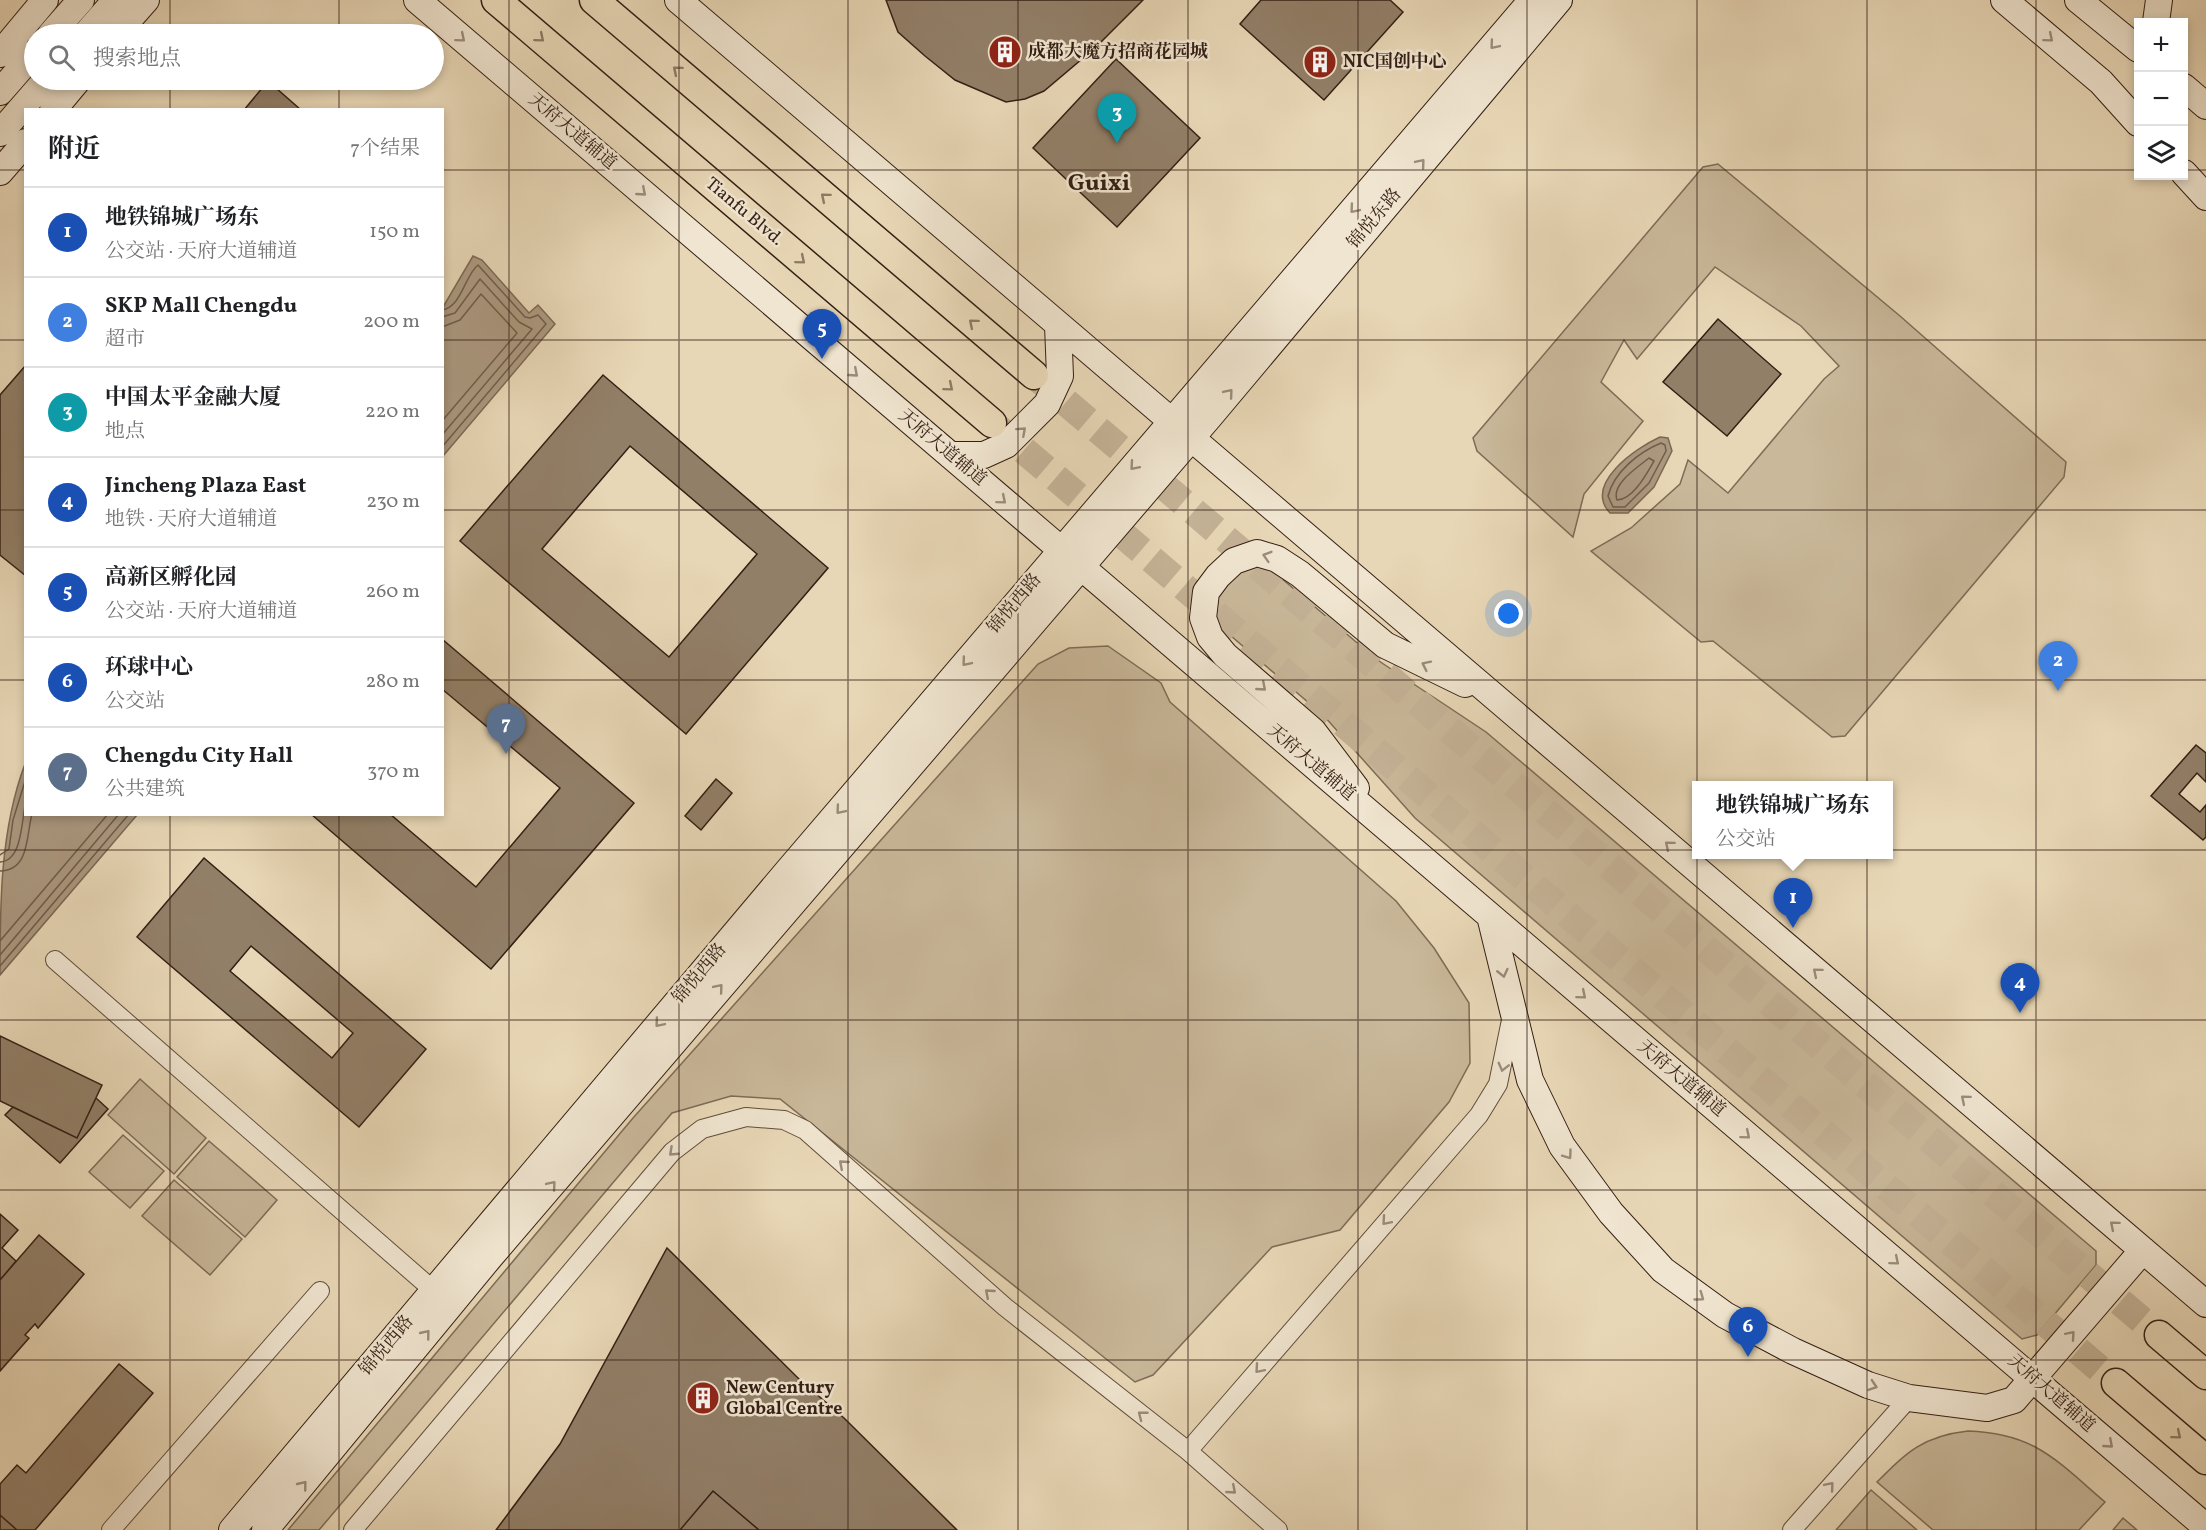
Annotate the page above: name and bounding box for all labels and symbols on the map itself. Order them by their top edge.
one-way arrow [454,31,465,42]
one-way arrow [533,31,544,42]
one-way arrow [2042,31,2053,42]
building icon: 成都大魔方招商花园城 [987,34,1023,70]
one-way arrow [1490,38,1501,49]
place label: 成都大魔方招商花园城 [1028,40,1208,65]
building icon: NIC国创中心 [1302,44,1338,80]
place label: NIC国创中心 [1343,50,1447,75]
one-way arrow [673,66,684,77]
street label: 天府大道辅道 [523,88,621,176]
pin: 3 [1098,94,1136,143]
one-way arrow [1414,159,1425,170]
district label: Guixi [1068,167,1130,201]
street label: Tianfu Blvd. [700,172,788,252]
street label: 锦悦东路 [1342,183,1408,255]
one-way arrow [635,185,646,196]
one-way arrow [821,193,832,204]
one-way arrow [1350,202,1361,213]
one-way arrow [794,253,805,264]
pin: 5 [802,310,842,359]
one-way arrow [969,320,980,331]
one-way arrow [847,366,858,377]
one-way arrow [942,379,953,390]
one-way arrow [1222,389,1233,400]
street label: 天府大道辅道 [893,404,991,492]
one-way arrow [1015,427,1026,438]
one-way arrow [1131,460,1142,471]
one-way arrow [995,492,1006,503]
one-way arrow [1262,551,1273,563]
street label: 锦悦西路 [982,568,1048,640]
your location [1494,599,1523,628]
pin: 2 [2038,642,2078,691]
one-way arrow [962,655,973,666]
one-way arrow [1422,661,1433,672]
one-way arrow [1255,680,1266,691]
pin: 7 [486,704,526,754]
street label: 天府大道辅道 [1262,719,1360,807]
one-way arrow [836,803,847,814]
one-way arrow [1665,842,1676,853]
pin: 1 [1774,878,1812,928]
street label: 锦悦西路 [667,938,733,1010]
pin: 4 [2000,964,2040,1013]
one-way arrow [1496,967,1509,977]
one-way arrow [1813,968,1824,979]
one-way arrow [712,984,723,995]
one-way arrow [1575,987,1586,998]
one-way arrow [655,1016,666,1027]
street label: 天府大道辅道 [1632,1035,1730,1123]
one-way arrow [1497,1062,1510,1072]
one-way arrow [1961,1095,1972,1106]
one-way arrow [1739,1128,1750,1139]
one-way arrow [670,1145,680,1156]
one-way arrow [1561,1148,1572,1159]
one-way arrow [839,1160,850,1171]
one-way arrow [544,1181,555,1192]
one-way arrow [1382,1214,1393,1225]
one-way arrow [2110,1221,2121,1232]
one-way arrow [1888,1254,1899,1265]
one-way arrow [985,1290,996,1301]
one-way arrow [1693,1290,1704,1301]
pin: 6 [1728,1308,1768,1357]
street label: 锦悦西路 [354,1310,420,1382]
one-way arrow [419,1330,430,1341]
one-way arrow [2064,1331,2075,1342]
street label: 天府大道辅道 [2002,1349,2100,1439]
one-way arrow [1255,1362,1266,1373]
place label: New Century Global Centre [726,1376,843,1422]
one-way arrow [1867,1379,1878,1392]
building icon: New Century Global Centre [685,1380,721,1416]
one-way arrow [1138,1412,1149,1423]
one-way arrow [2170,1427,2181,1438]
one-way arrow [2102,1437,2113,1448]
one-way arrow [296,1481,307,1492]
one-way arrow [1823,1482,1834,1492]
one-way arrow [1225,1483,1236,1494]

